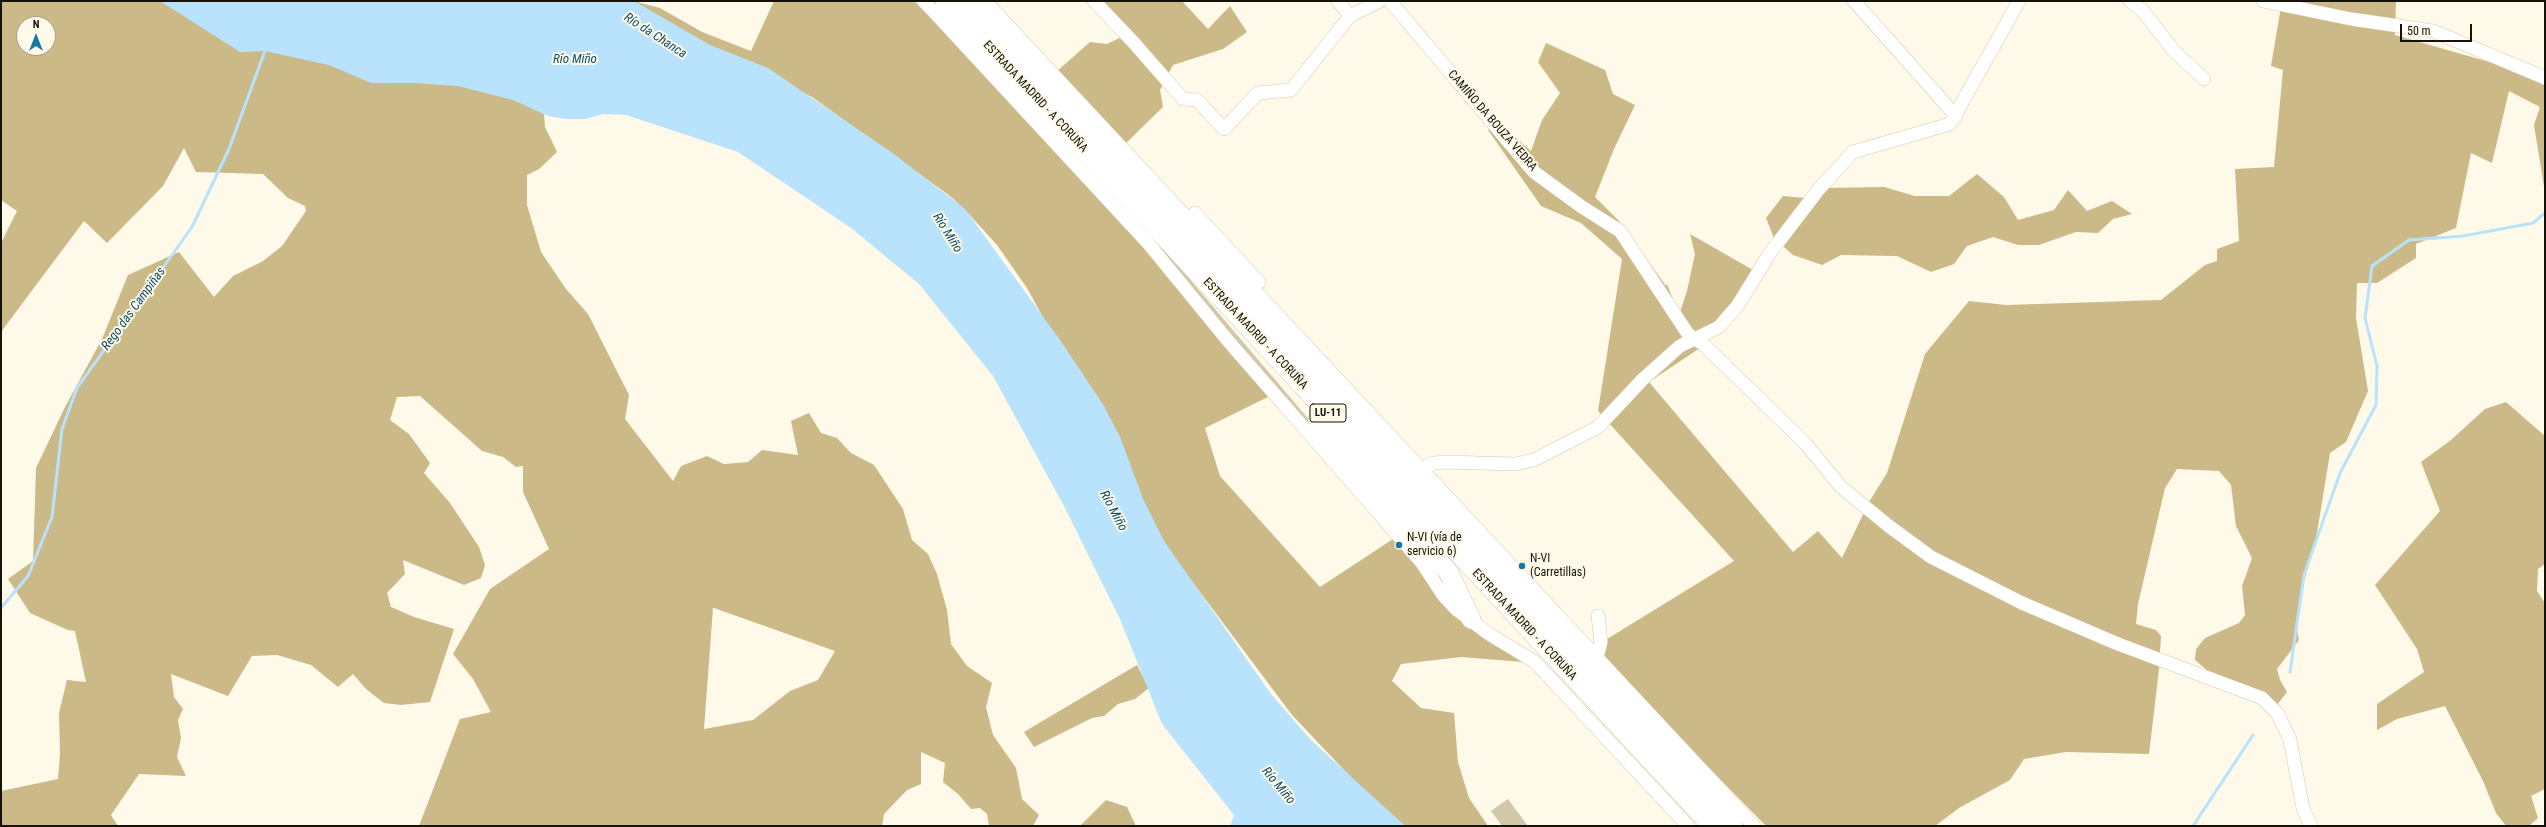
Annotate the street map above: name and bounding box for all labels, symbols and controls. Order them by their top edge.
water label: Río da Chanca [621,10,689,62]
north arrow [16,16,56,56]
scale bar [2402,16,2474,42]
text: N [33,18,39,31]
text: 50 m [2407,24,2431,38]
street label: ESTRADA MADRID - A CORUÑA [980,38,1090,156]
water label: Río Miño [553,52,597,68]
street label: CAMIÑO DA BOUZA VEDRA [1444,68,1540,174]
water label: Río Miño [929,210,965,256]
water label: Rego das Campiñas [99,264,169,354]
street label: ESTRADA MADRID - A CORUÑA [1200,275,1310,393]
road number: LU-11 [1310,404,1346,422]
water label: Río Miño [1096,488,1130,534]
place label: N-VI (vía de servicio 6) [1407,531,1462,559]
marker: N-VI (vía de servicio 6) [1394,540,1404,550]
place label: N-VI (Carretillas) [1530,552,1586,580]
marker: N-VI (Carretillas) [1517,561,1527,571]
street label: ESTRADA MADRID - A CORUÑA [1469,566,1579,684]
water label: Río Miño [1258,764,1298,808]

